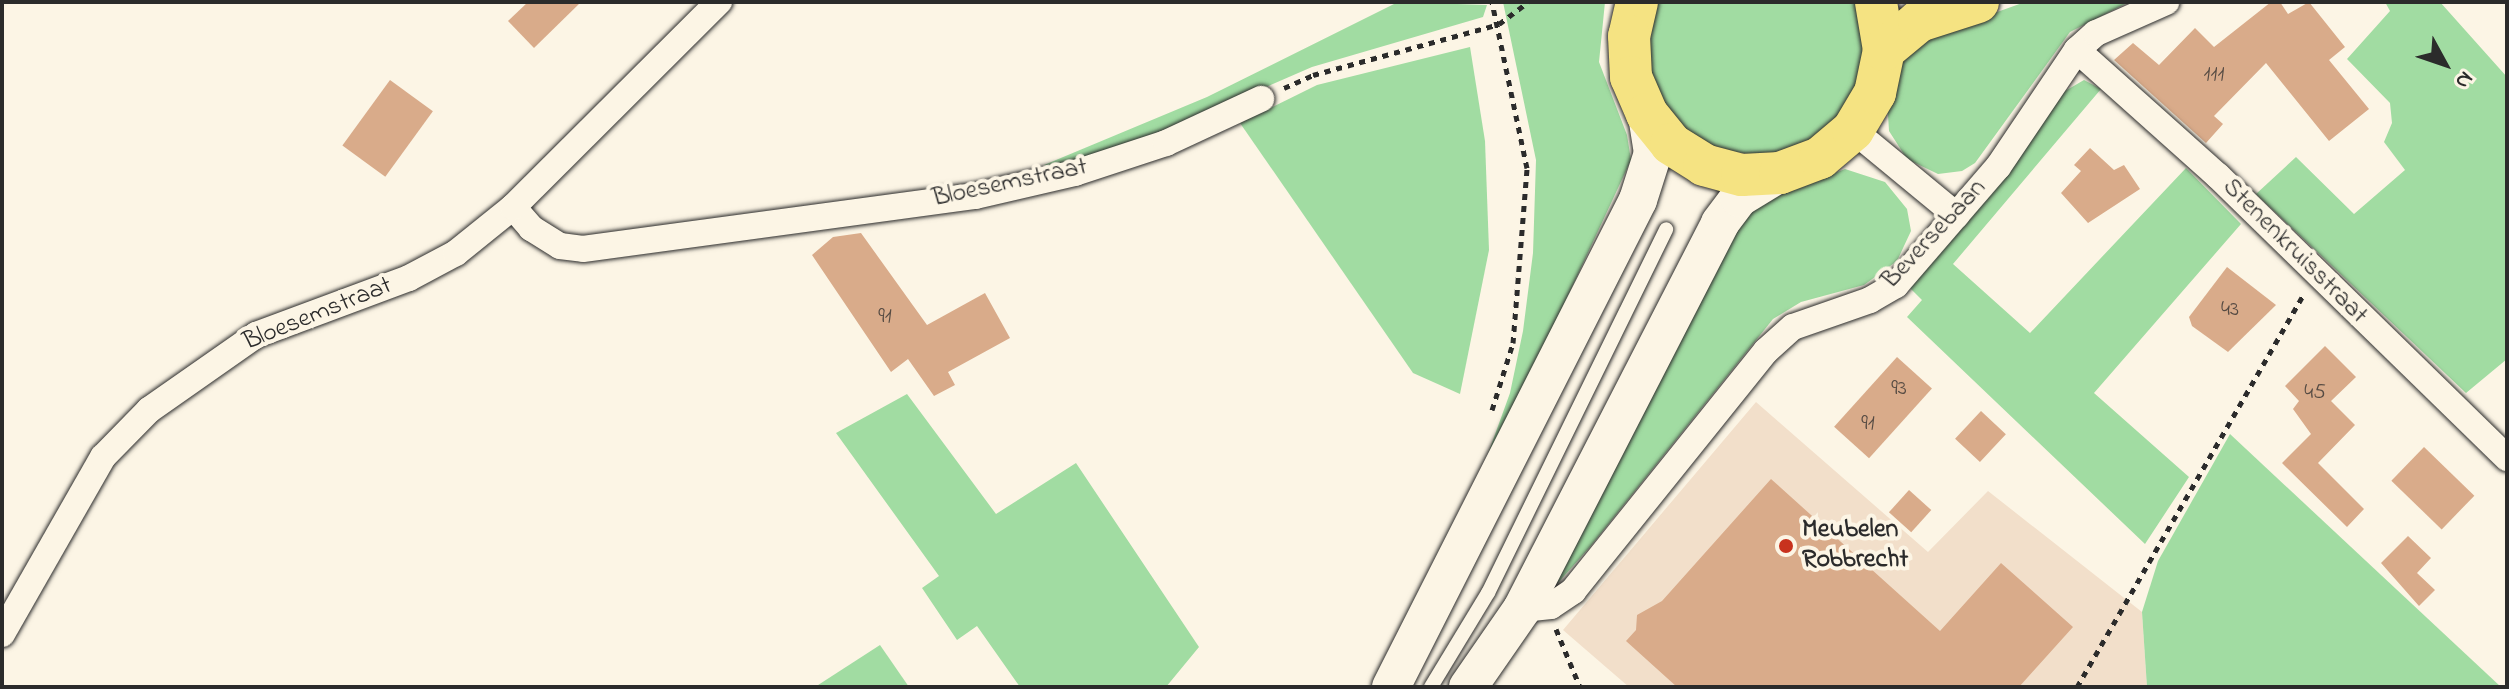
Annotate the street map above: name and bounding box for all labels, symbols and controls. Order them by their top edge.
north arrow [2405,24,2485,104]
house number: 111 [2204,63,2224,89]
text: N [2446,63,2480,95]
street label: Bloesemstraat [930,152,1090,216]
street label: Beversebaan [1876,173,1994,297]
street label: Stenenkruisstraat [2215,173,2373,331]
street label: Bloesemstraat [239,271,397,359]
house number: 43 [2221,298,2239,324]
house number: 91 [878,305,892,331]
house number: 93 [1891,377,1907,403]
house number: 45 [2304,381,2326,407]
house number: 91 [1861,412,1875,438]
place label: Meubelen Robbrecht [1802,515,1908,576]
marker: Meubelen Robbrecht [1777,537,1795,555]

